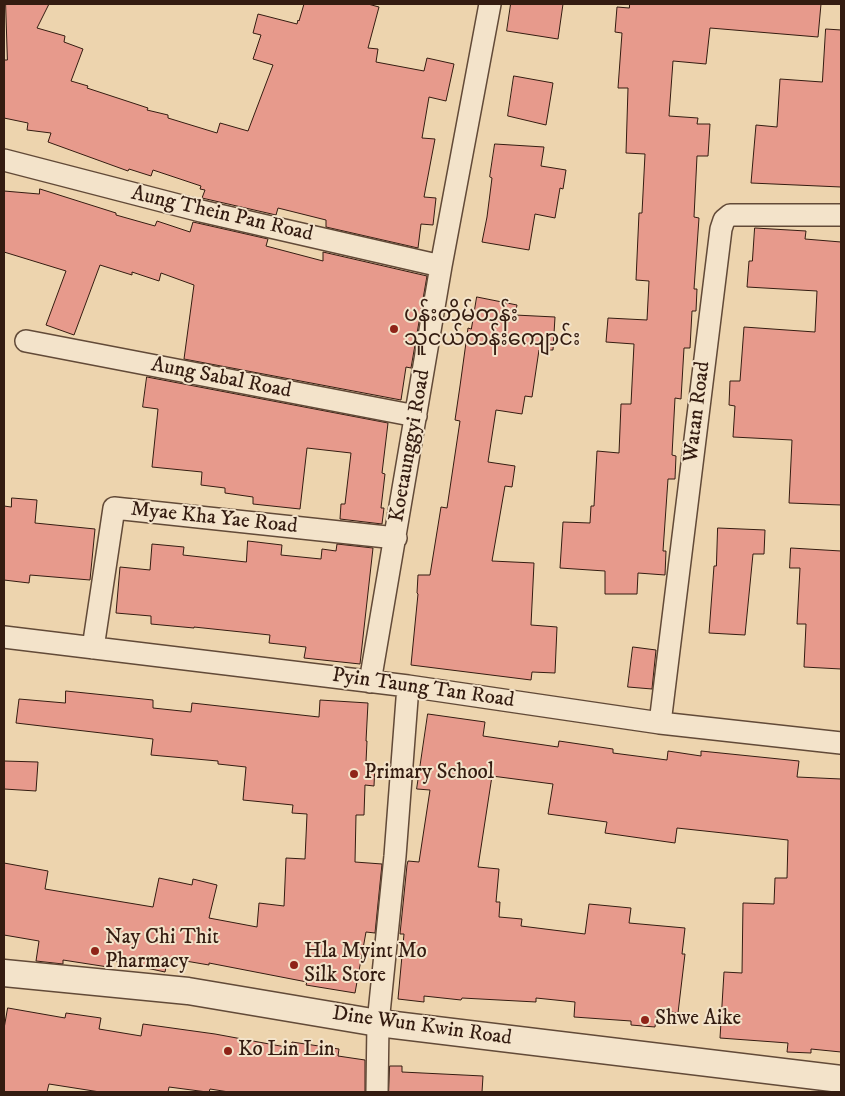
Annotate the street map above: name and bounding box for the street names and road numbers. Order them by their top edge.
street label: Aung Thein Pan Road [129,182,315,248]
street label: Aung Sabal Road [149,353,293,405]
street label: Watan Road [679,360,717,464]
street label: Koetaunggyi Road [385,368,437,524]
street label: Myae Kha Yae Road [129,498,299,540]
street label: Pyin Taung Tan Road [330,664,516,714]
street label: Dine Wun Kwin Road [331,1002,513,1052]

